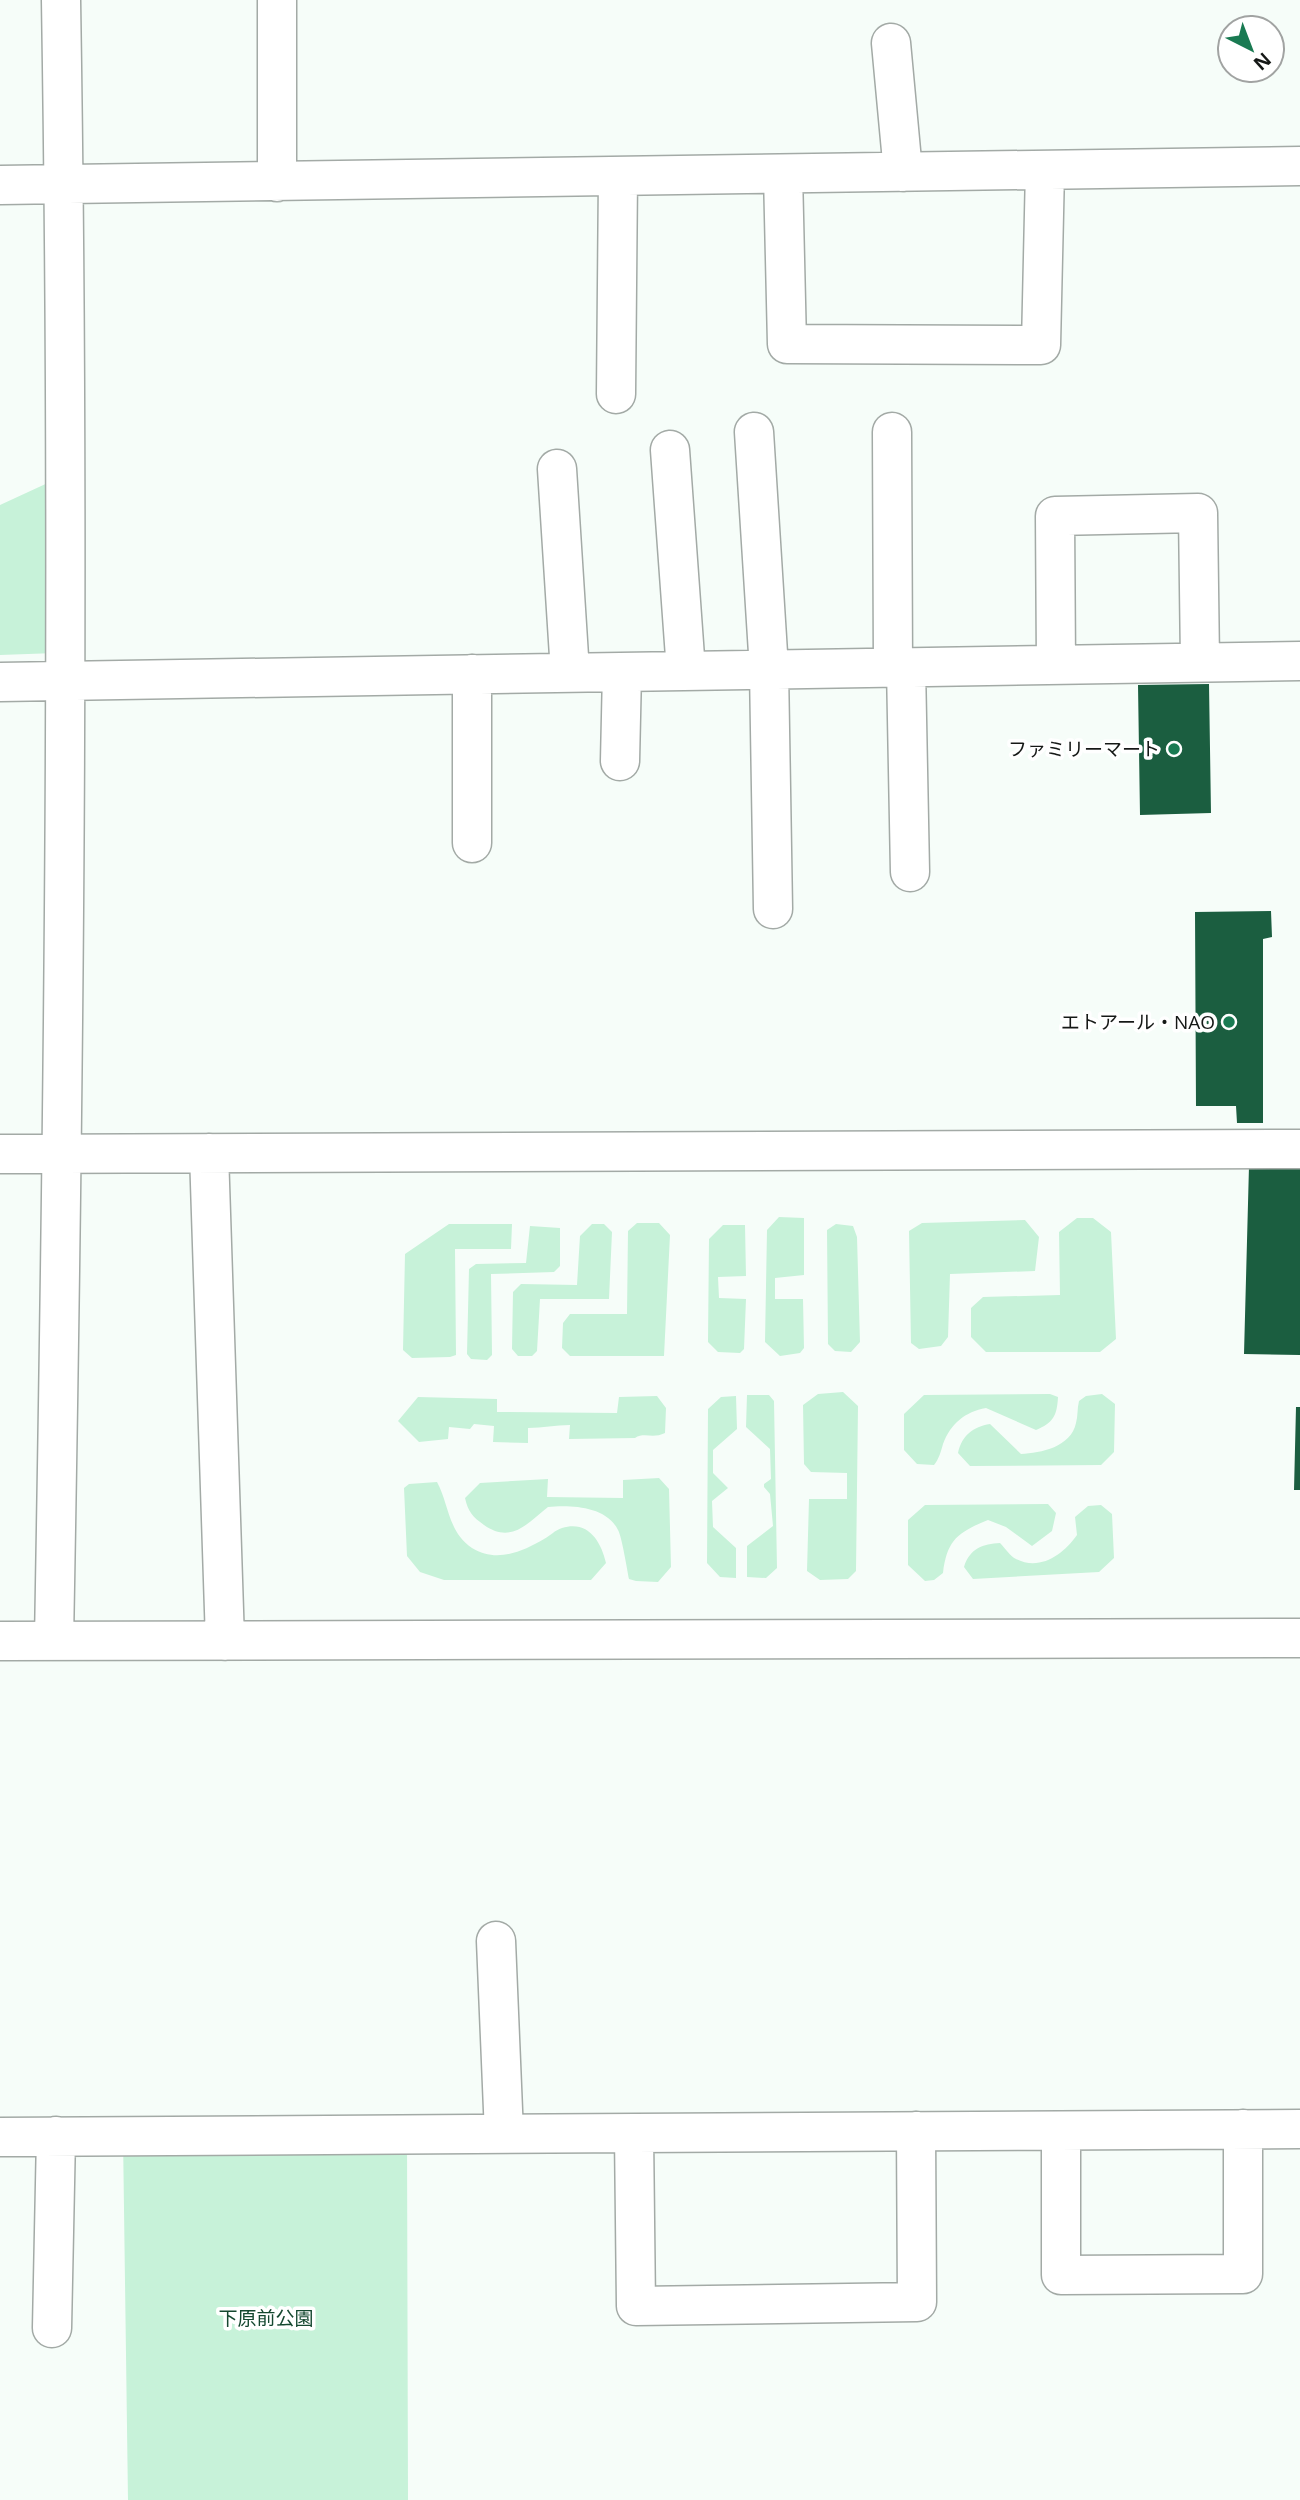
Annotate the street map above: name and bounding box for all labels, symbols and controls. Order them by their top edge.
north arrow [1216,14,1286,84]
text: N [1248,47,1277,76]
place label: ファミリーマート [1008,736,1160,762]
marker: ファミリーマート [1166,741,1182,757]
place label: エトアール・NAO [1061,1009,1215,1035]
marker: エトアール・NAO [1221,1014,1237,1030]
park label: 下原前公園 [218,2305,314,2331]

